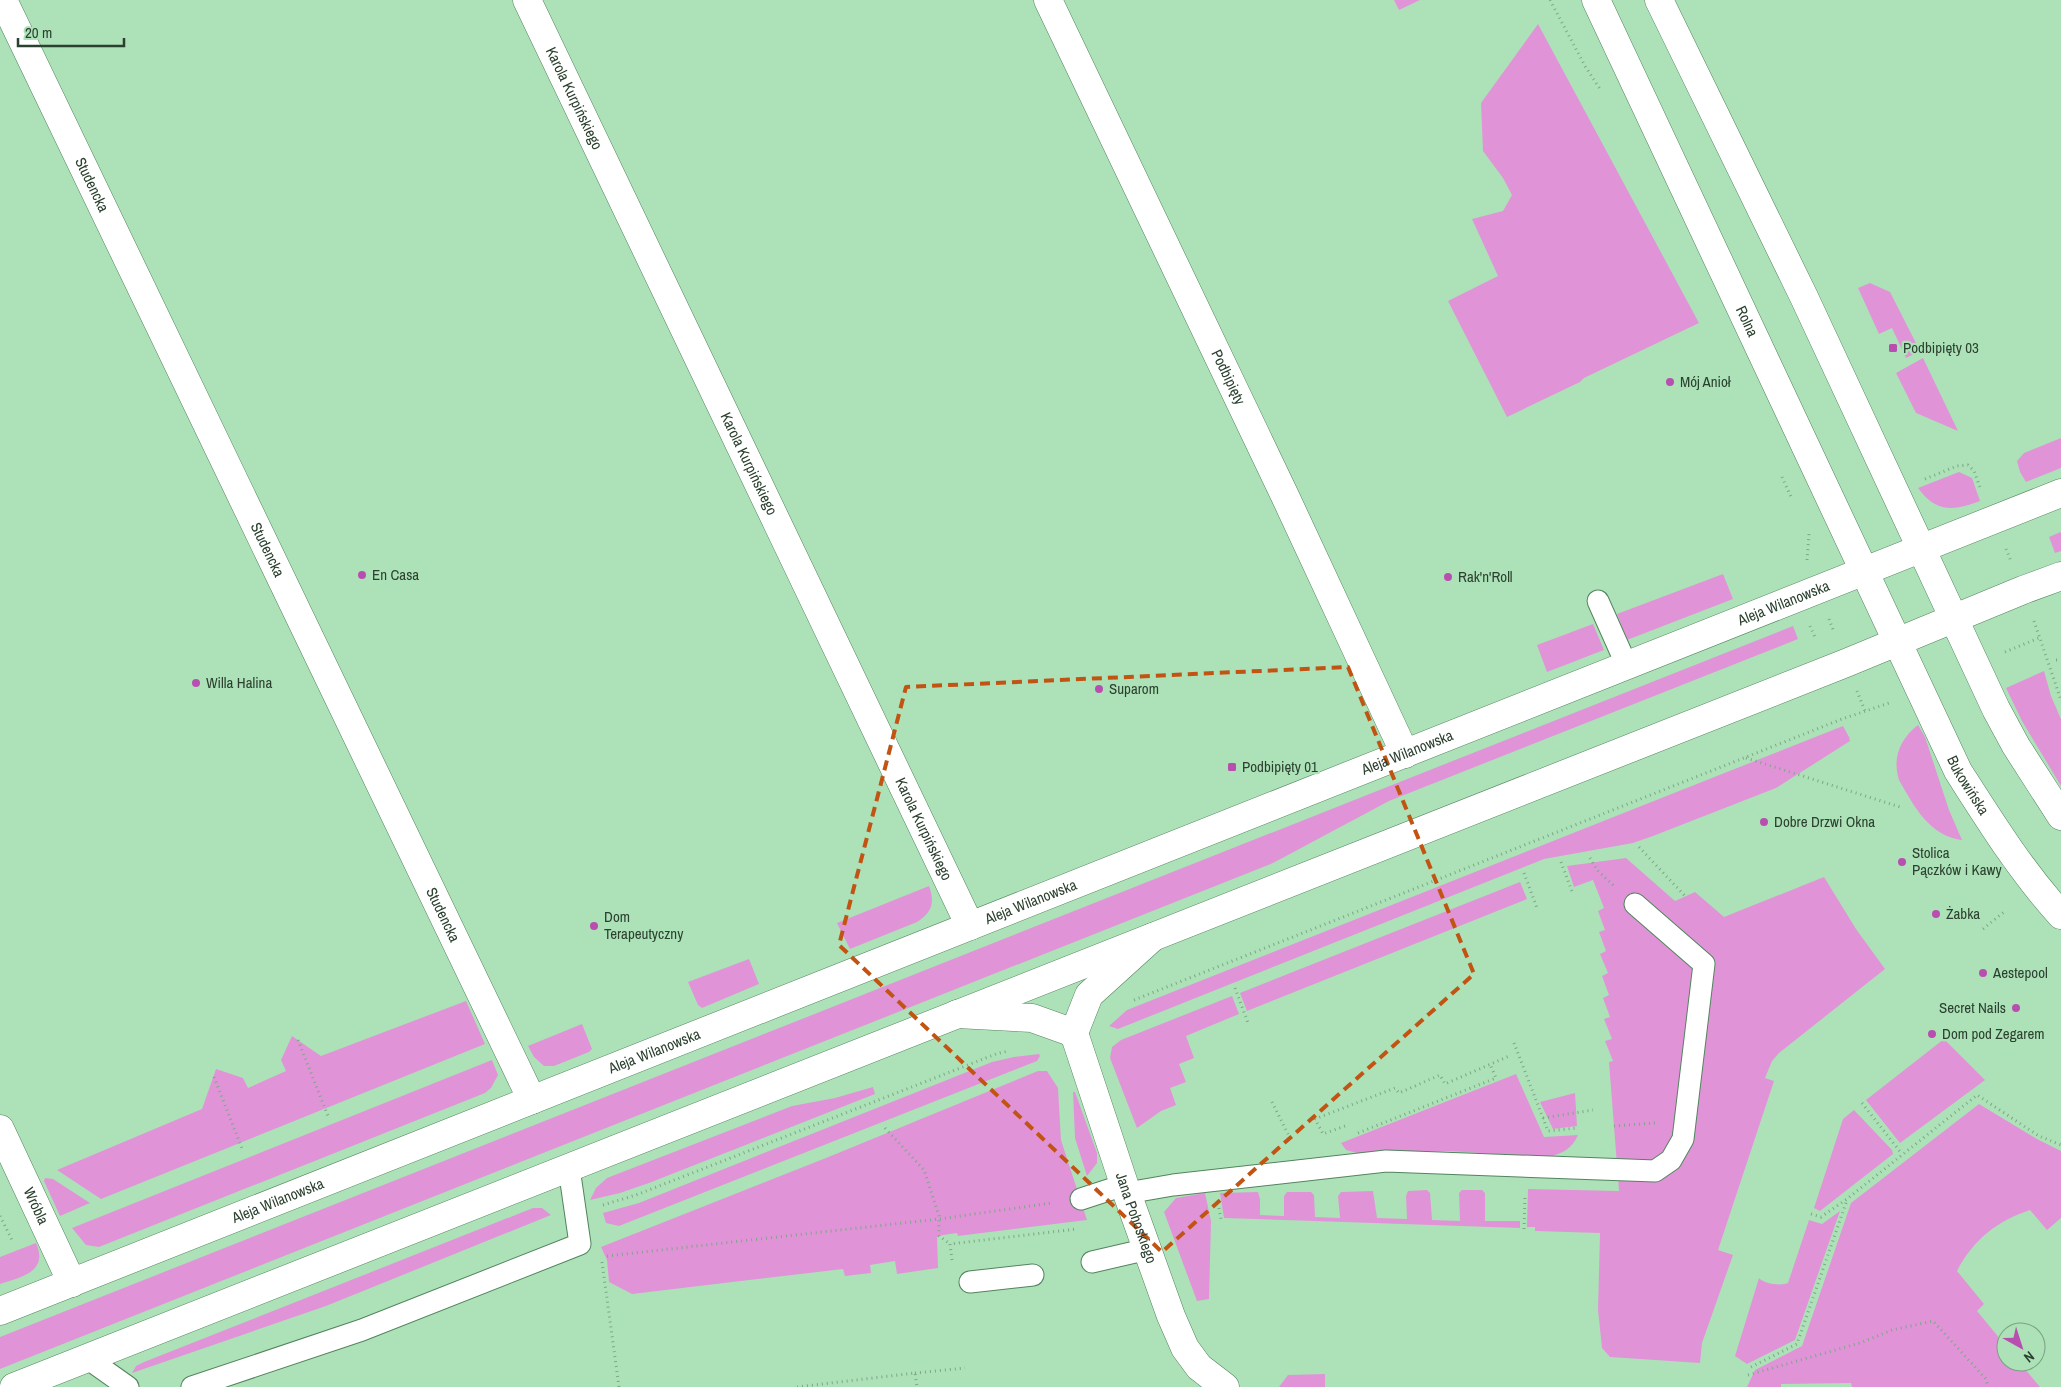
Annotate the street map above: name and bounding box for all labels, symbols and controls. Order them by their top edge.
scale bar [18,15,124,47]
text: 20 m [25,22,52,43]
street label: Karola Kurpińskiego [541,43,608,153]
street label: Studencka [70,154,114,215]
street label: Rolna [1731,302,1764,340]
place label: Podbipięty 03 [1903,337,1979,358]
marker: Podbipięty 03 [1887,342,1899,354]
street label: Podbipięty [1207,346,1251,409]
place label: Mój Anioł [1680,371,1732,392]
marker: Mój Anioł [1664,376,1676,388]
street label: Karola Kurpińskiego [716,409,783,518]
street label: Studencka [246,519,290,580]
place label: En Casa [372,564,419,585]
place label: Rak'n'Roll [1458,566,1513,587]
marker: En Casa [356,569,368,581]
marker: Rak'n'Roll [1442,571,1454,583]
street label: Aleja Wilanowska [1734,575,1833,631]
place label: Willa Halina [206,672,272,693]
marker: Willa Halina [190,677,202,689]
place label: Suparom [1109,678,1159,699]
marker: Suparom [1093,683,1105,695]
street label: Aleja Wilanowska [1357,724,1456,780]
street label: Bukowińska [1942,752,1995,819]
place label: Podbipięty 01 [1242,756,1318,777]
marker: Podbipięty 01 [1226,761,1238,773]
street label: Karola Kurpińskiego [891,774,958,884]
place label: Dobre Drzwi Okna [1774,811,1875,832]
marker: Dobre Drzwi Okna [1758,816,1770,828]
place label: Stolica Pączków i Kawy [1912,842,2002,880]
marker: Stolica Pączków i Kawy [1896,856,1908,868]
street label: Aleja Wilanowska [981,874,1080,929]
street label: Studencka [421,884,465,945]
place label: Żabka [1946,903,1980,924]
place label: Dom Terapeutyczny [604,906,684,944]
marker: Żabka [1930,908,1942,920]
marker: Dom Terapeutyczny [588,920,600,932]
place label: Aestepool [1992,962,2048,983]
marker: Aestepool [1977,967,1989,979]
place label: Secret Nails [1939,997,2006,1018]
marker: Secret Nails [2010,1002,2022,1014]
street label: Aleja Wilanowska [604,1023,703,1079]
place label: Dom pod Zegarem [1942,1023,2045,1044]
marker: Dom pod Zegarem [1926,1028,1938,1040]
street label: Jana Pohoskiego [1111,1169,1162,1266]
street label: Aleja Wilanowska [228,1172,327,1228]
street label: Wróbla [19,1184,54,1228]
north arrow [1996,1322,2046,1372]
text: N [2020,1347,2038,1367]

